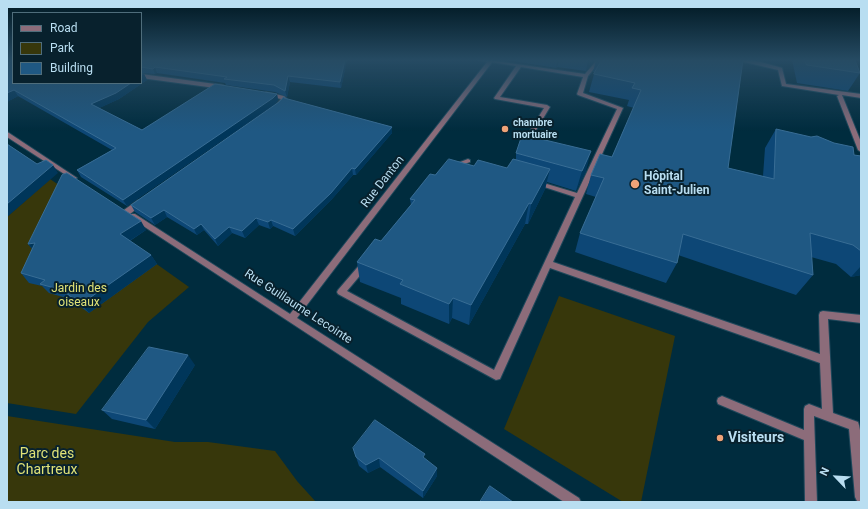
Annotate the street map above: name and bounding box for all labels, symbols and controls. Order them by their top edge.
legend [12,12,142,84]
text: Road [50,21,78,35]
text: Park [50,41,74,55]
text: Building [50,61,93,75]
place label: chambre mortuaire [513,117,557,140]
marker: chambre mortuaire [500,124,510,134]
street label: Rue Danton [358,153,408,211]
place label: Hôpital Saint-Julien [644,170,709,198]
marker: Hôpital Saint-Julien [629,178,641,190]
street label: Rue Guillaume Lecointe [241,267,355,347]
park label: Jardin des oiseaux [51,282,107,310]
place label: Visiteurs [728,430,784,446]
marker: Visiteurs [715,433,725,443]
park label: Parc des Chartreux [17,446,77,478]
north arrow [816,457,856,497]
text: N [817,465,832,478]

